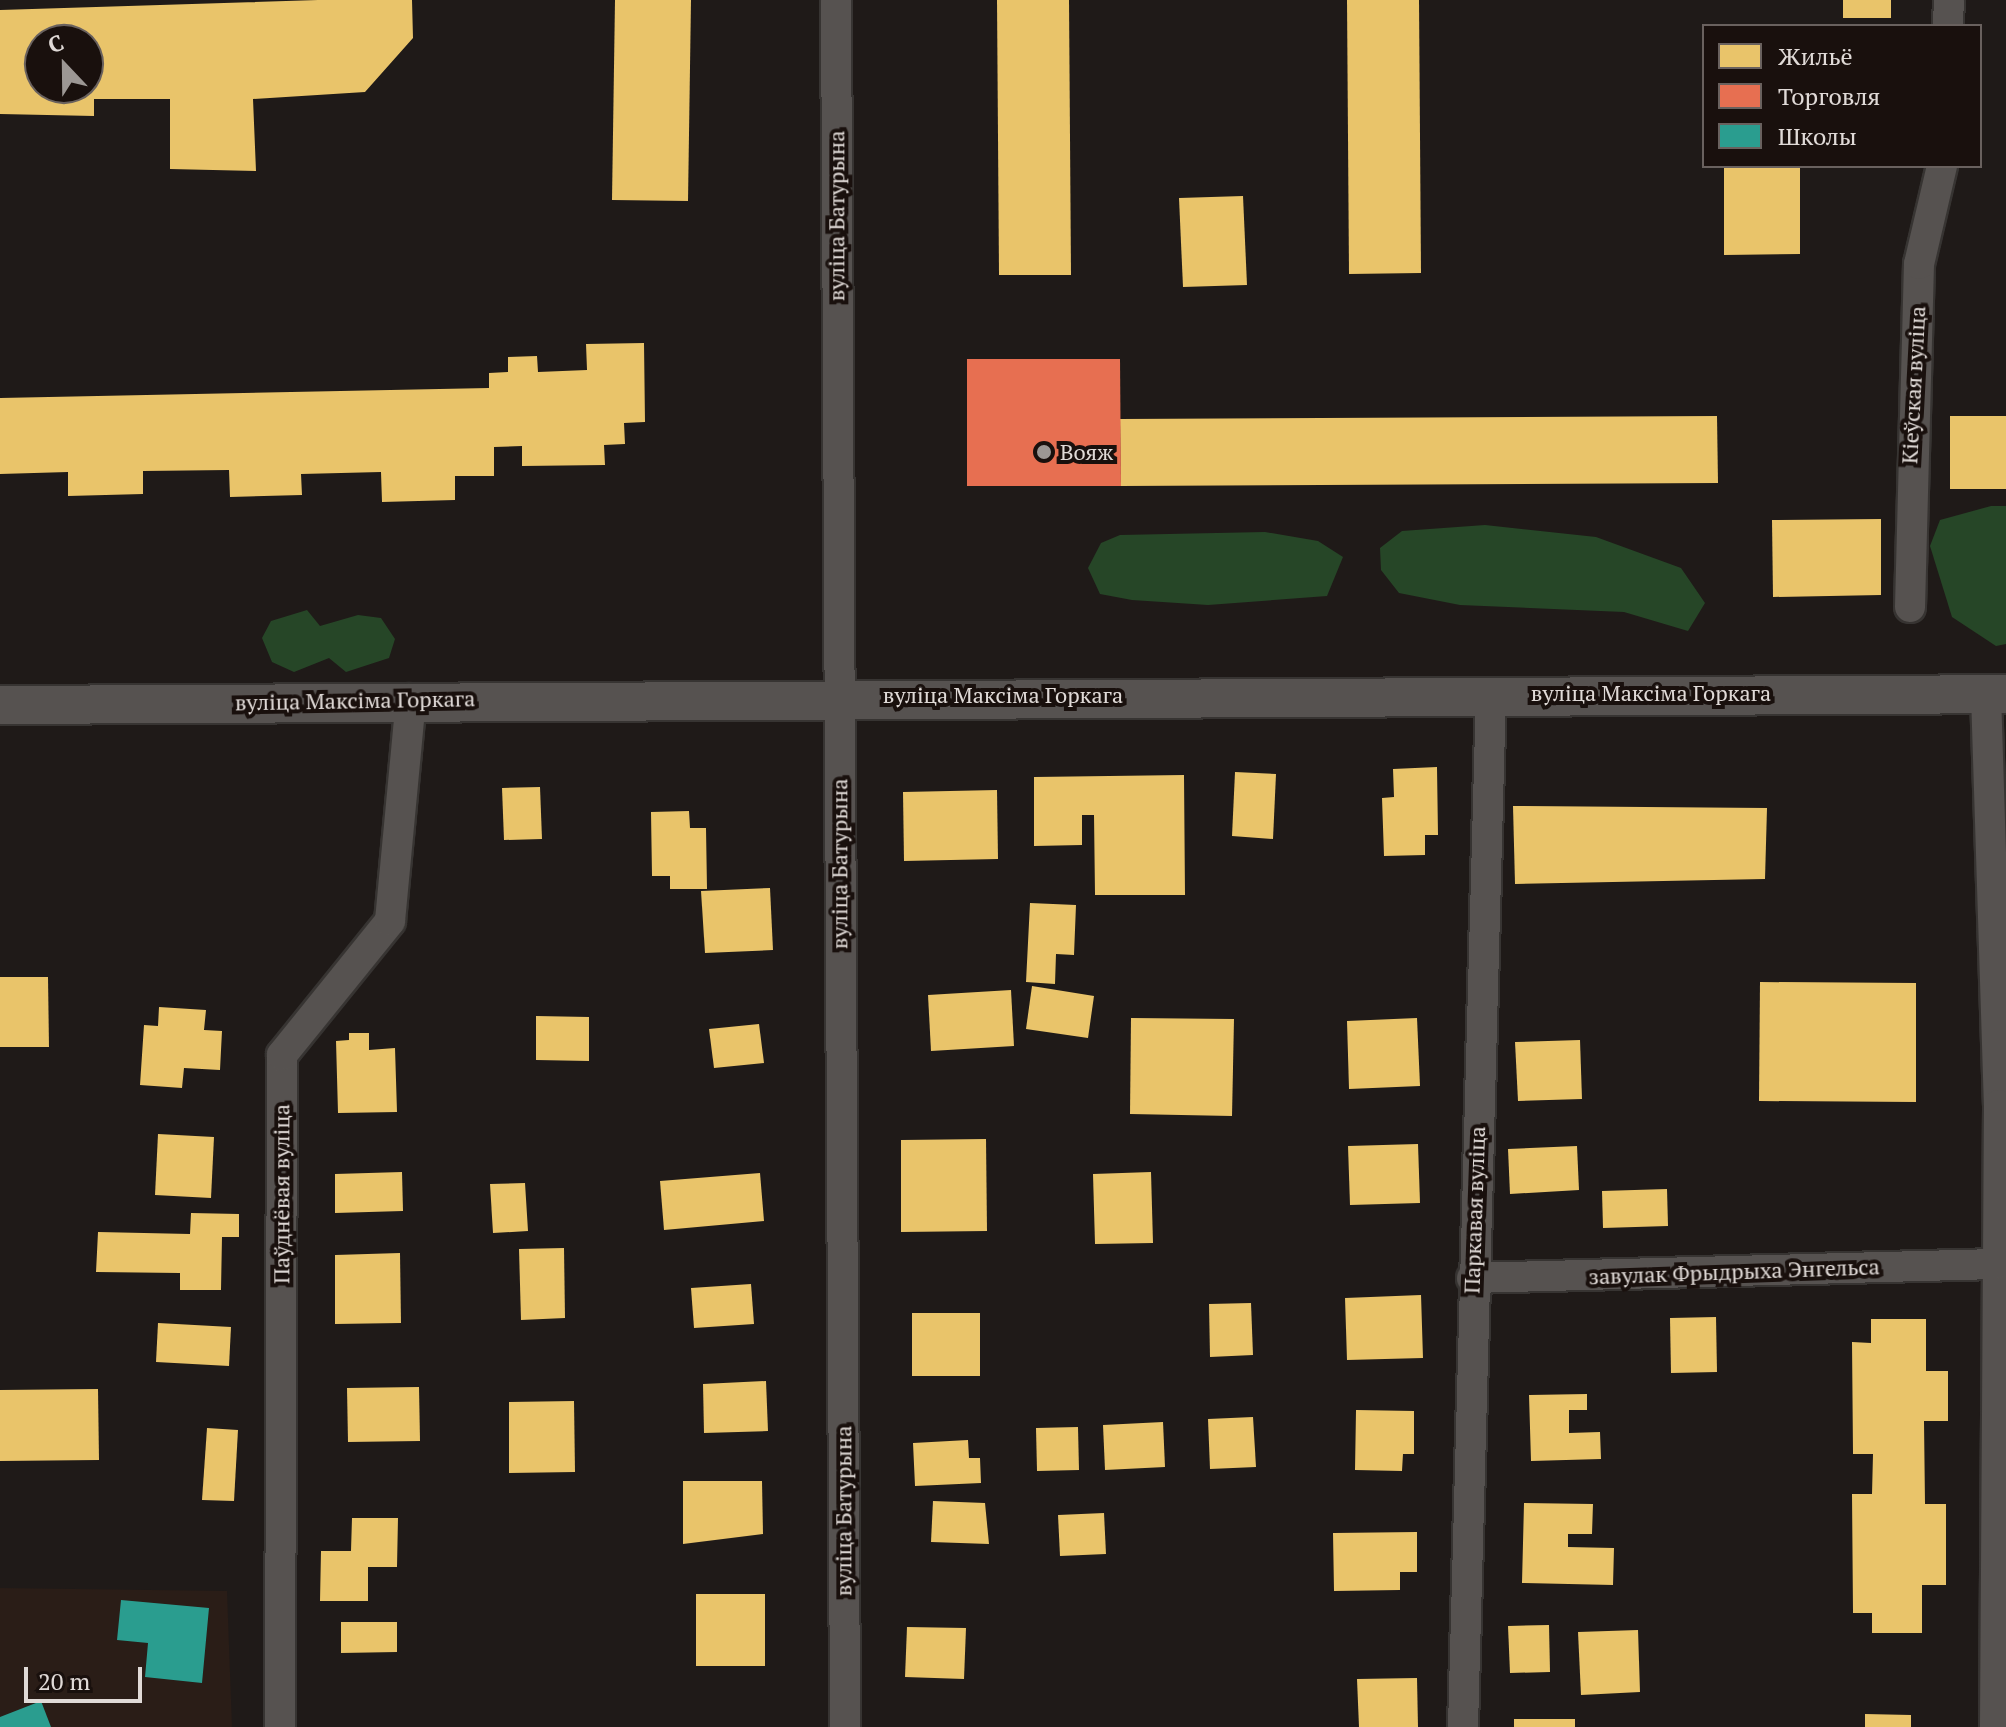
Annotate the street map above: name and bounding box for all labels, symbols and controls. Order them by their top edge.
north arrow [24,24,104,104]
legend [1702,24,1982,168]
text: С [43,27,68,59]
text: Жильё [1778,40,1852,72]
text: Торговля [1778,80,1880,112]
text: Школы [1778,120,1857,152]
street label: вуліца Батурына [823,131,849,301]
street label: Кіеўская вуліца [1896,305,1930,465]
place label: Вояж [1060,439,1113,465]
marker: Вояж [1035,443,1053,461]
street label: вуліца Максіма Горкага [1531,680,1771,706]
street label: вуліца Максіма Горкага [883,682,1123,708]
street label: вуліца Максіма Горкага [235,685,475,715]
street label: вуліца Батурына [826,779,852,949]
street label: Паўднёвая вуліца [268,1104,294,1284]
street label: Паркавая вуліца [1458,1126,1490,1294]
street label: завулак Фрыдрыха Энгельса [1588,1253,1880,1289]
street label: вуліца Батурына [830,1426,856,1596]
scale bar [28,1651,146,1701]
text: 20 m [38,1665,90,1697]

